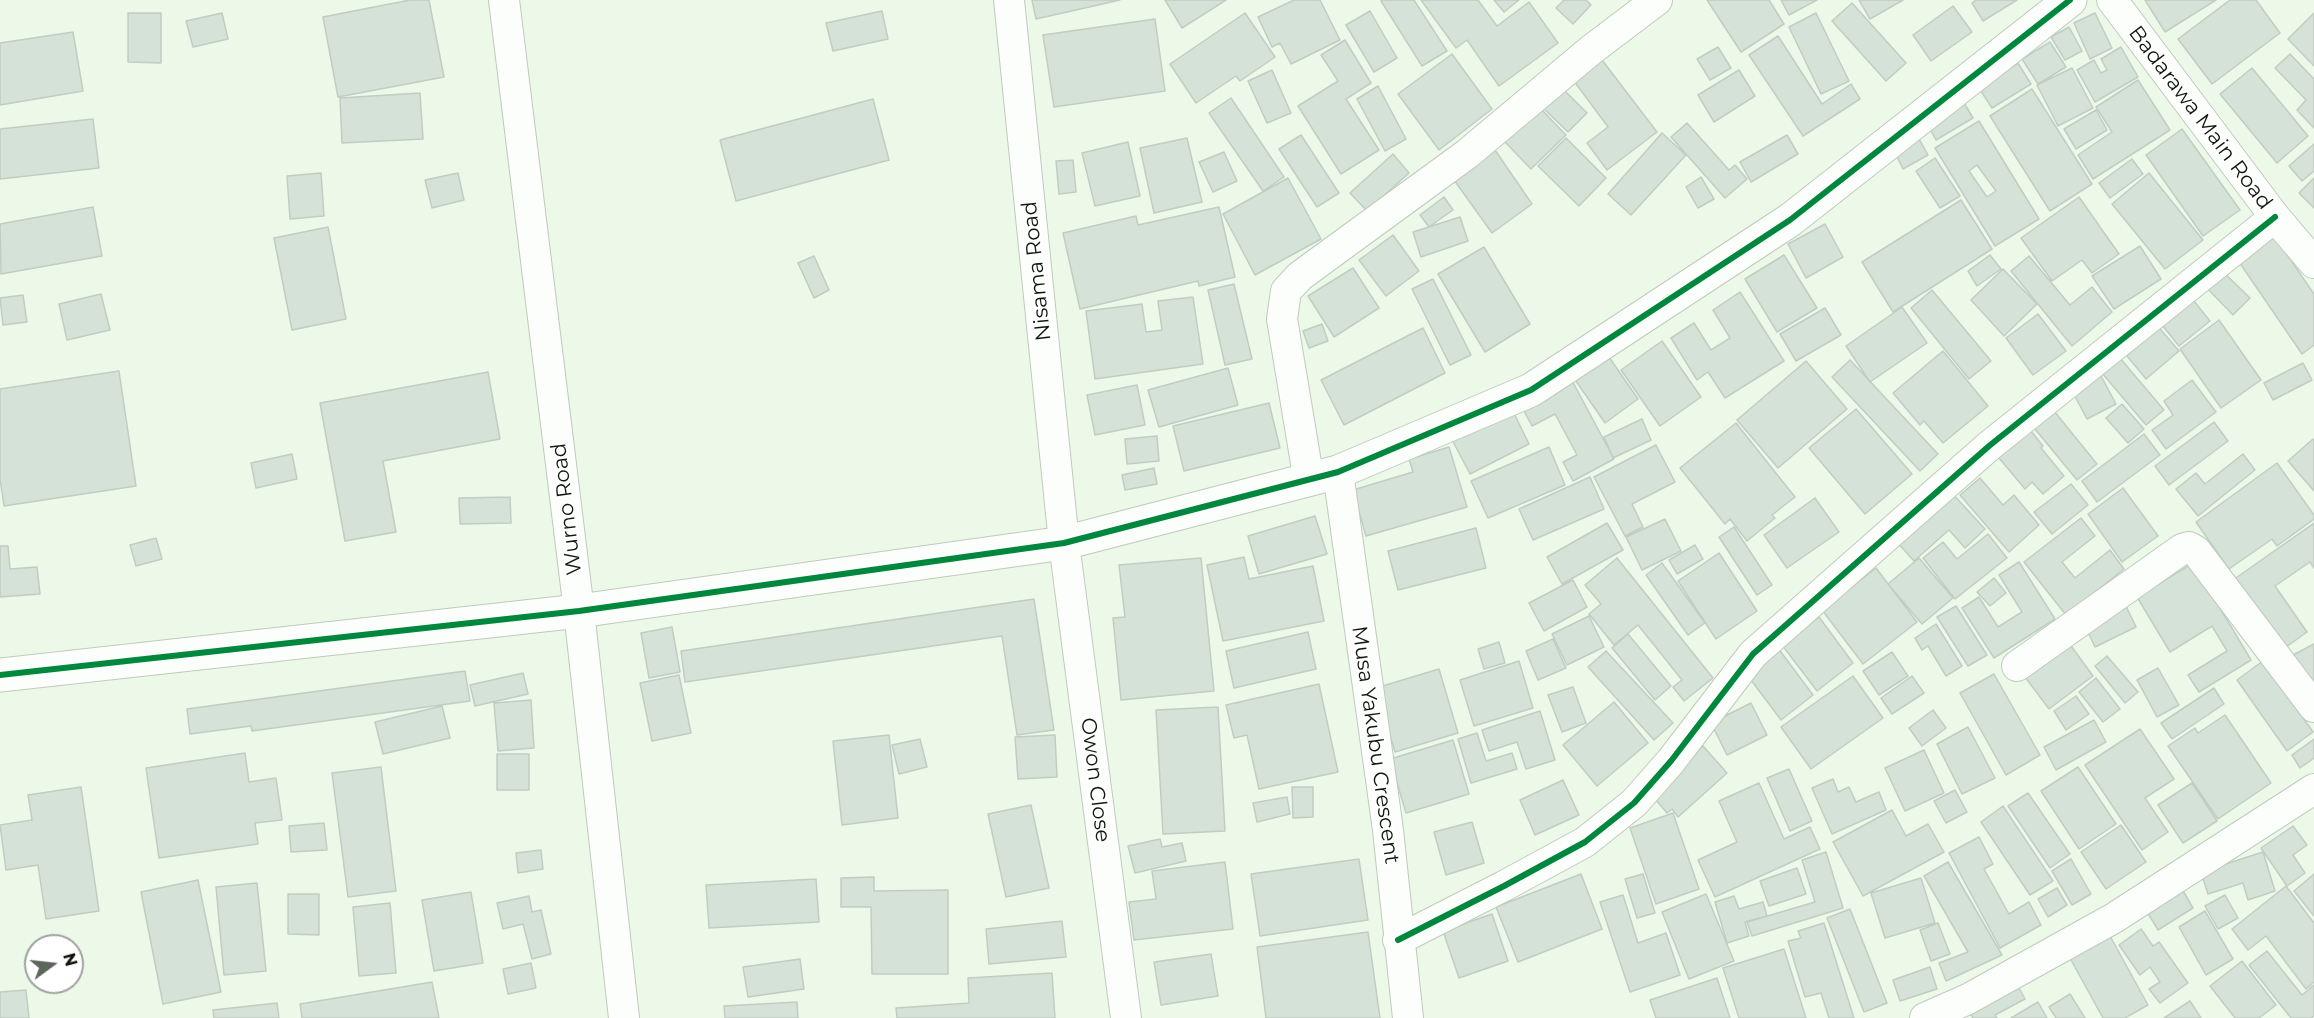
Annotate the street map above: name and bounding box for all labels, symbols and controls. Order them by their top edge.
street label: Badarawa Main Road [2123,21,2277,215]
street label: Nisama Road [1017,200,1057,342]
street label: Wurno Road [546,442,588,576]
street label: Musa Yakubu Crescent [1346,624,1404,866]
street label: Owon Close [1075,716,1115,844]
north arrow [24,934,84,994]
text: N [59,951,81,968]

